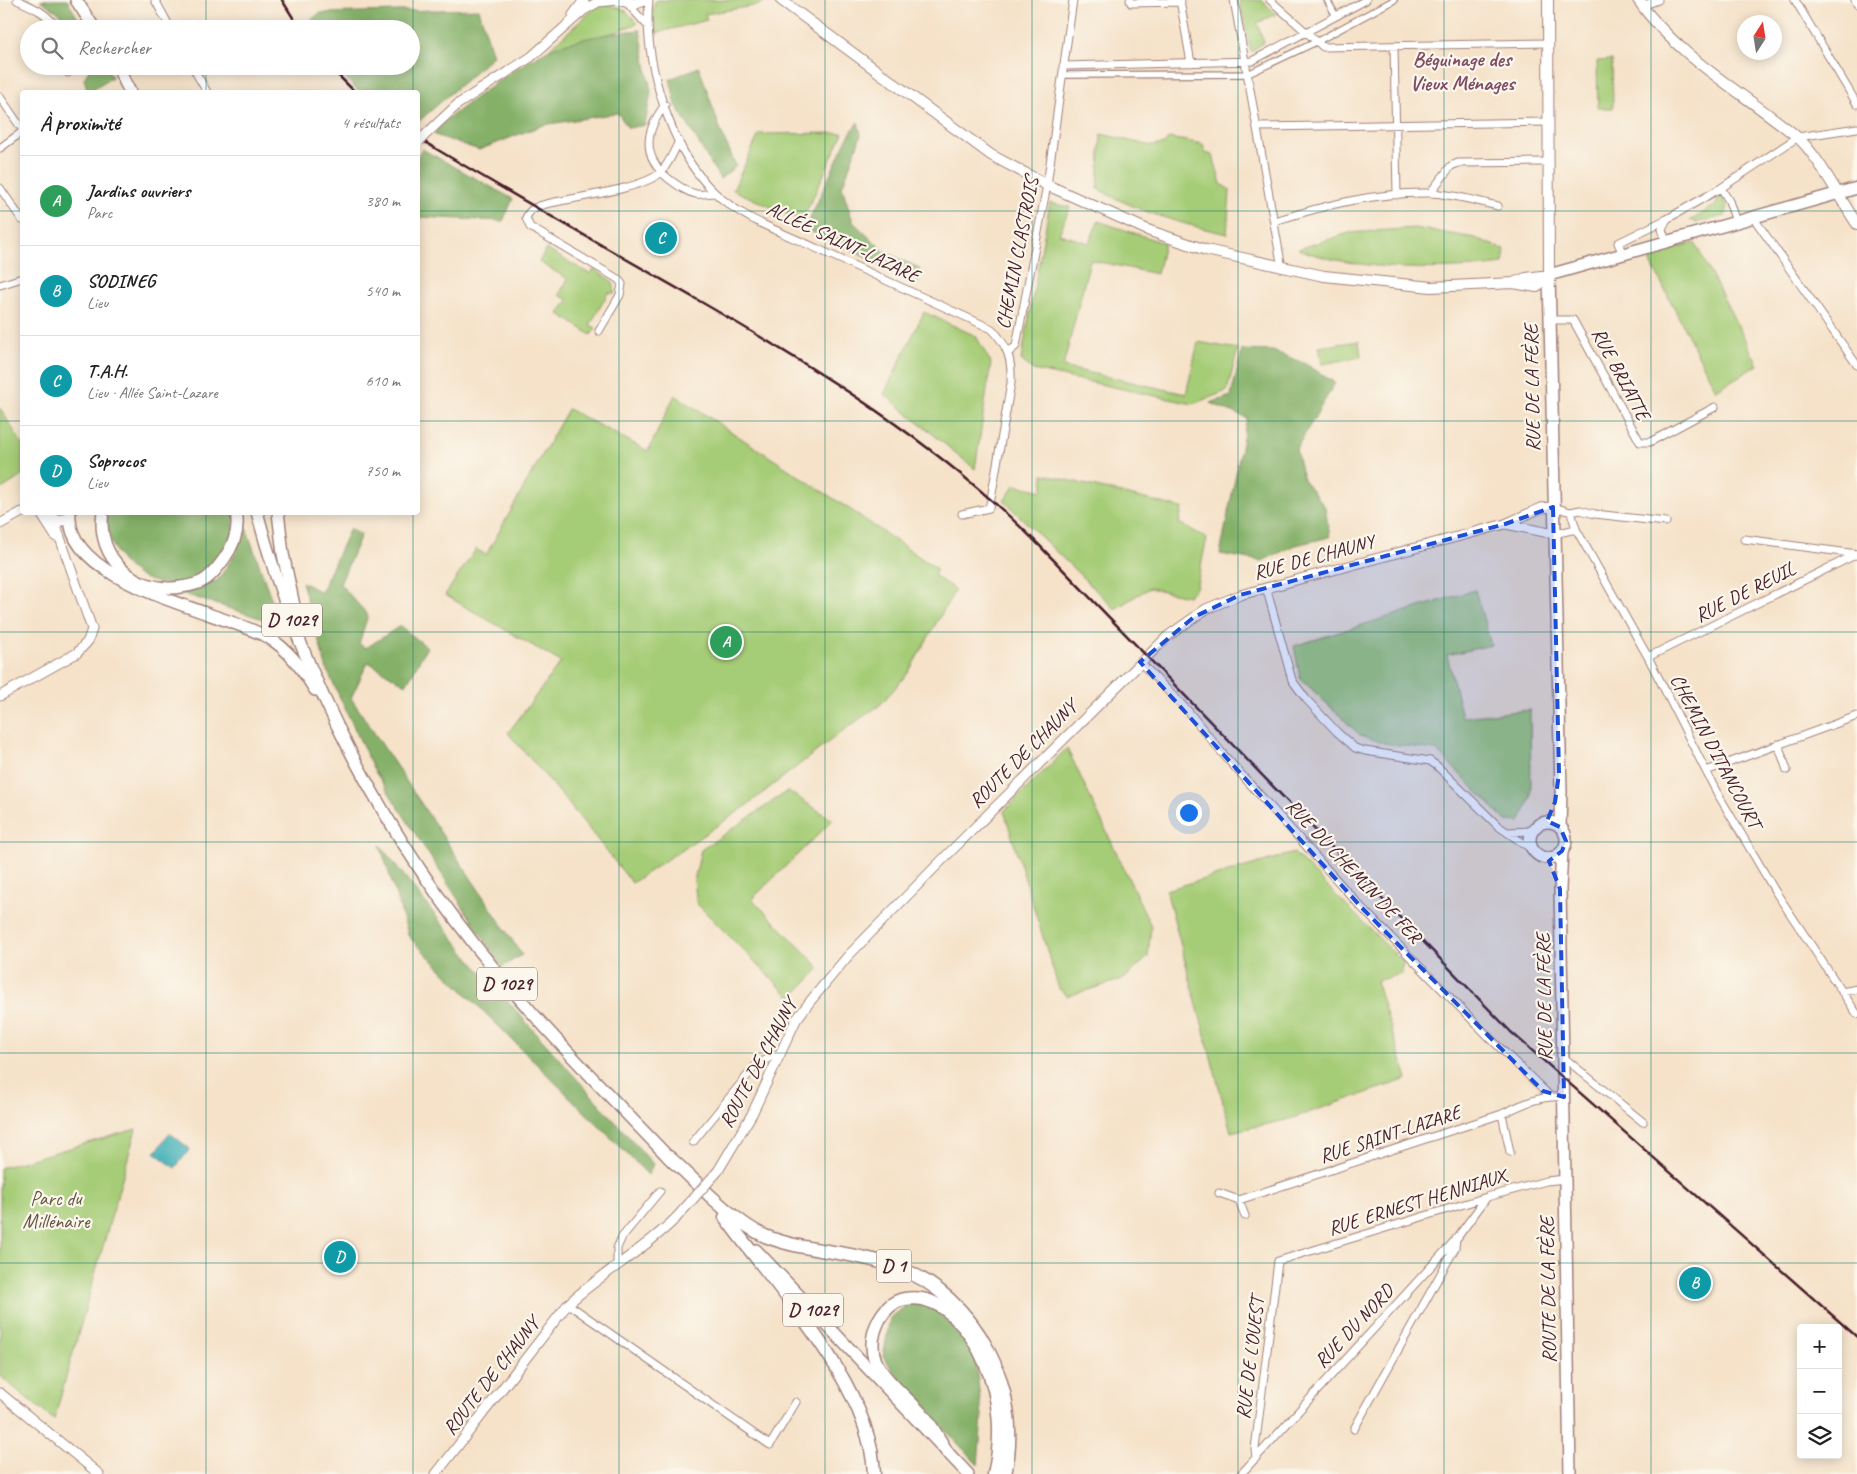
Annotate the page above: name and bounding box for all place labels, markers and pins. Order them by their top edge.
pin: C [645,219,677,257]
pin: A [710,623,742,661]
pin: D [324,1238,356,1276]
pin: B [1679,1264,1711,1302]

